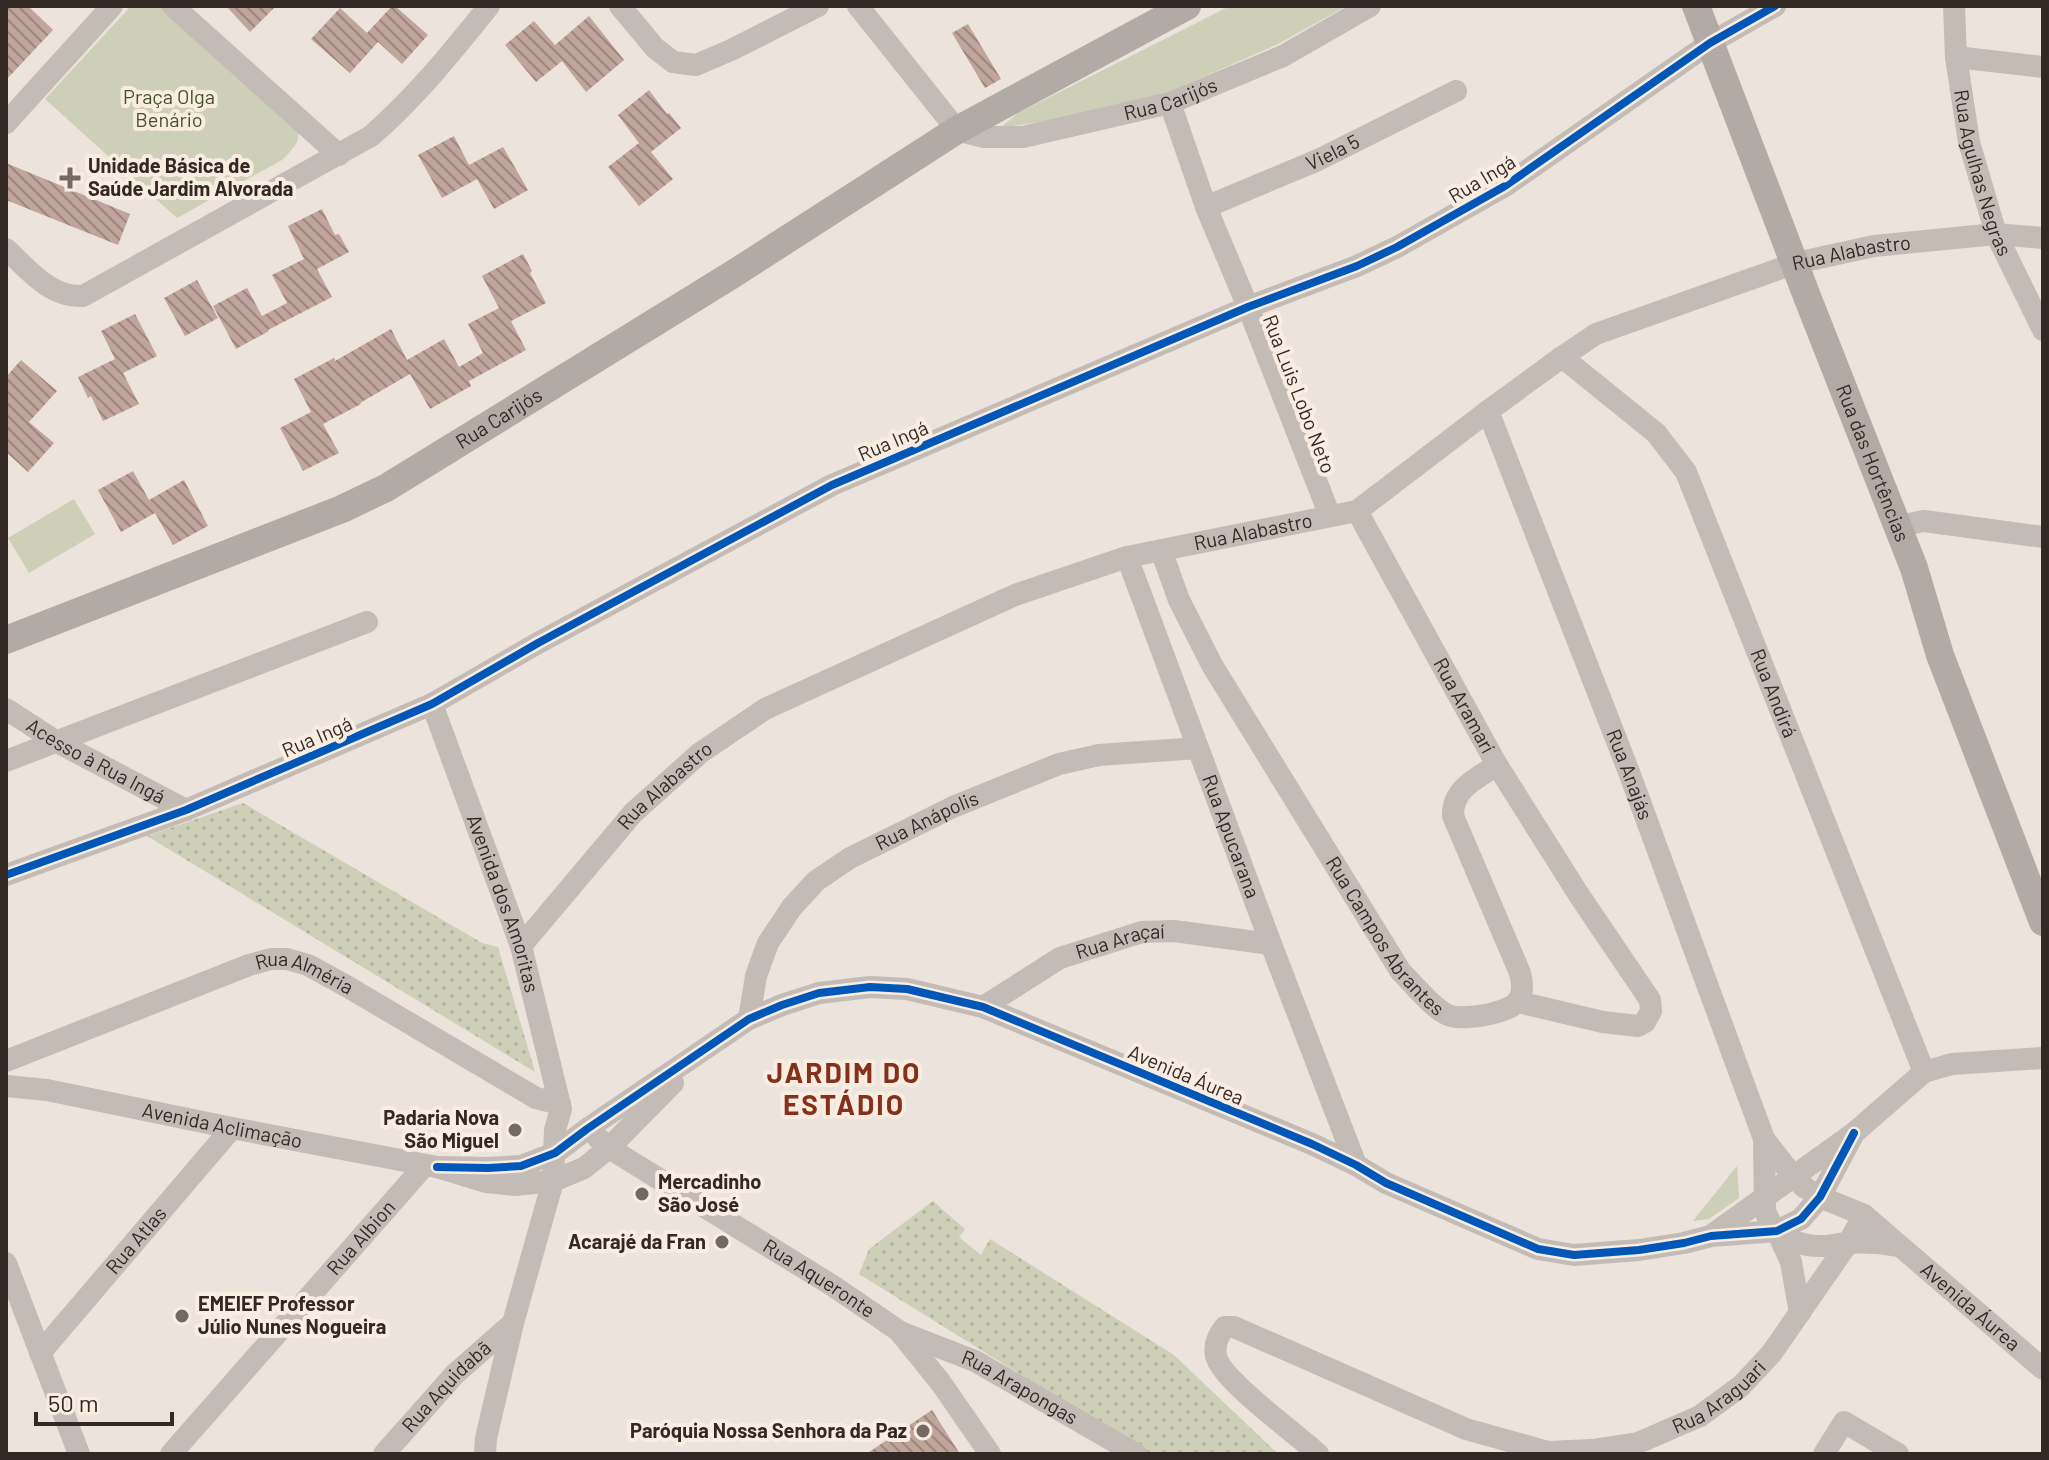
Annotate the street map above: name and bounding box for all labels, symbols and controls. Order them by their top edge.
street label: Rua Carijós [1121,72,1220,124]
park label: Praça Olga Benário [123,84,215,131]
street label: Rua Agulhas Negras [1950,88,2018,259]
street label: Viela 5 [1302,128,1363,175]
street label: Rua Ingá [1444,149,1519,207]
place label: Unidade Básica de Saúde Jardim Alvorada [88,153,293,200]
marker: Unidade Básica de Saúde Jardim Alvorada [59,167,81,189]
street label: Rua Alabastro [1790,229,1912,275]
street label: Rua Luis Lobo Neto [1259,311,1341,476]
street label: Rua das Hortências [1832,380,1915,545]
street label: Rua Carijós [451,382,546,453]
street label: Rua Ingá [854,415,931,466]
street label: Rua Alabastro [1192,507,1314,554]
street label: Rua Andirá [1746,645,1803,741]
street label: Rua Aramarí [1429,653,1501,757]
street label: Rua Ingá [278,711,355,762]
street label: Acesso à Rua Ingá [22,713,170,808]
street label: Rua Anajás [1602,725,1658,823]
street label: Rua Alabastro [611,735,716,834]
street label: Rua Apucarana [1198,771,1266,901]
street label: Rua Anápolis [871,785,982,855]
street label: Avenida dos Amoritas [463,811,545,995]
street label: Rua Campos Abrantes [1322,852,1449,1020]
street label: Rua Araçaí [1072,918,1165,963]
street label: Rua Alméria [252,946,358,999]
street label: Avenida Áurea [1125,1039,1248,1109]
district label: JARDIM DO ESTÁDIO [767,1055,921,1121]
street label: Avenida Aclimação [140,1097,304,1152]
place label: Padaria Nova São Miguel [383,1105,499,1152]
marker: Padaria Nova São Miguel [506,1121,524,1139]
place label: Mercadinho São José [658,1169,761,1216]
marker: Mercadinho São José [633,1185,651,1203]
street label: Rua Albion [321,1195,400,1279]
street label: Rua Atlas [100,1201,171,1278]
place label: Acarajé da Fran [568,1229,706,1253]
marker: Acarajé da Fran [713,1233,731,1251]
street label: Rua Aqueronte [759,1233,880,1322]
street label: Avenida Áurea [1917,1257,2026,1355]
place label: EMEIEF Professor Júlio Nunes Nogueira [198,1291,386,1338]
marker: EMEIEF Professor Júlio Nunes Nogueira [173,1307,191,1325]
street label: Rua Aquidabã [396,1335,495,1437]
street label: Rua Arapongas [959,1344,1082,1429]
street label: Rua Araguari [1668,1355,1770,1438]
scale bar [36,1376,172,1426]
text: 50 m [48,1388,99,1417]
place label: Paróquia Nossa Senhora da Paz [630,1418,907,1442]
marker: Paróquia Nossa Senhora da Paz [914,1422,932,1440]

